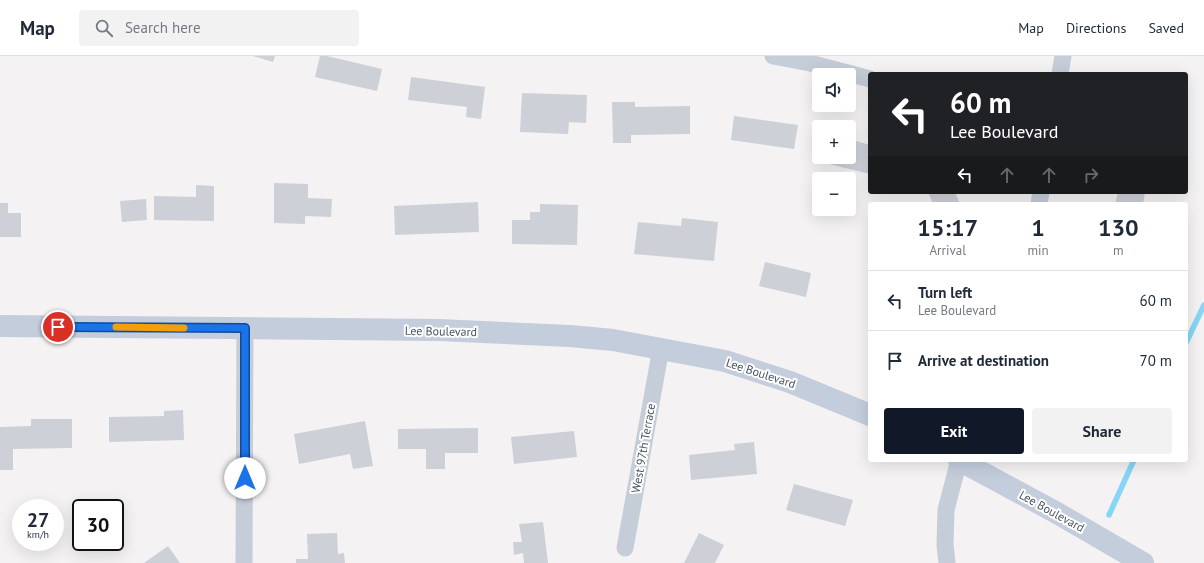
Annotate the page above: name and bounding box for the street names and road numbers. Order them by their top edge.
street label: Lee Boulevard [405,323,477,339]
street label: Lee Boulevard [724,355,798,391]
street label: West 97th Terrace [628,402,658,494]
street label: Lee Boulevard [1017,487,1087,535]

